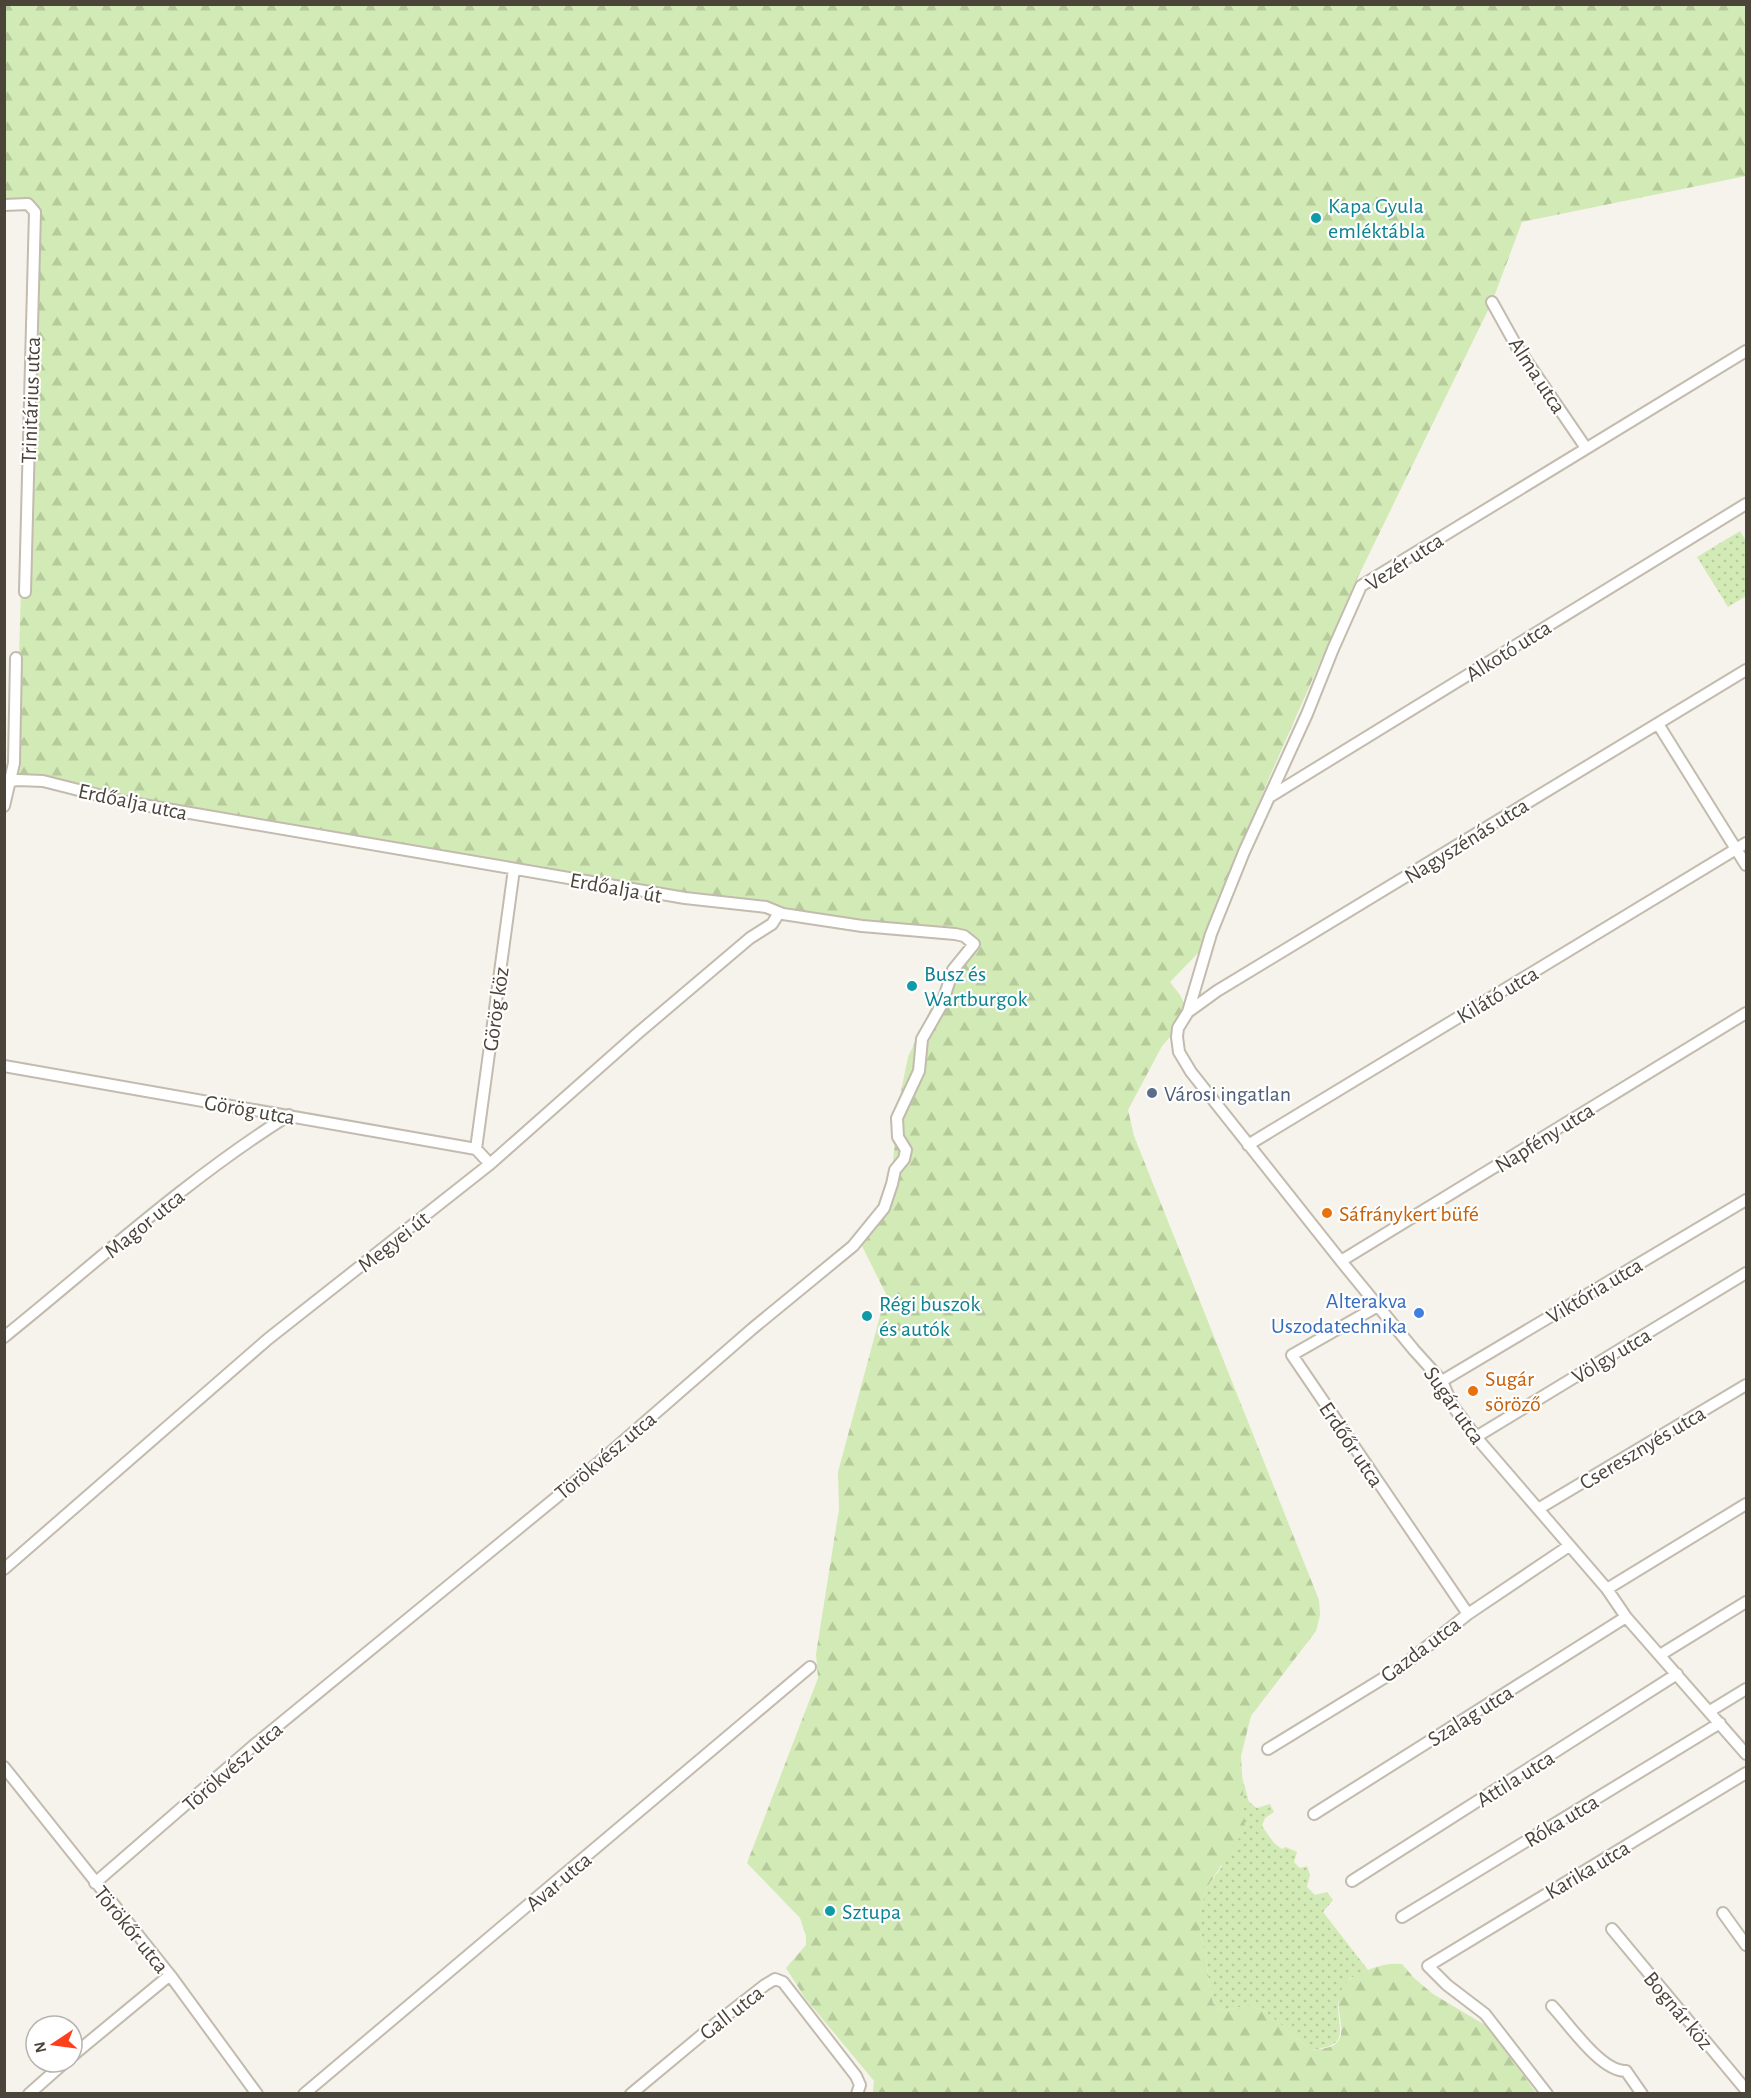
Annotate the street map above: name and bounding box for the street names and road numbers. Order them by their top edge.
street label: Alma utca [1505,334,1570,418]
street label: Trinitárius utca [18,336,44,464]
street label: Vezér utca [1362,529,1447,595]
street label: Alkotó utca [1462,616,1555,686]
street label: Erdőalja utca [76,780,189,824]
street label: Nagyszénás utca [1401,794,1532,888]
street label: Erdőalja út [568,869,664,907]
street label: Kilátó utca [1453,962,1542,1028]
street label: Görög köz [479,966,513,1053]
street label: Görög utca [203,1091,297,1129]
street label: Napfény utca [1491,1099,1598,1177]
street label: Magor utca [101,1185,189,1262]
street label: Megyei út [354,1207,433,1276]
street label: Viktória utca [1543,1254,1646,1328]
street label: Völgy utca [1568,1324,1655,1388]
street label: Sugár utca [1420,1363,1489,1448]
street label: Erdőőr utca [1315,1398,1388,1491]
street label: Cseresznyés utca [1576,1402,1709,1494]
street label: Törökvész utca [551,1407,660,1504]
street label: Gazda utca [1377,1613,1465,1687]
street label: Szalag utca [1424,1681,1517,1751]
street label: Törökvész utca [179,1718,287,1816]
street label: Attila utca [1473,1746,1558,1811]
street label: Róka utca [1521,1790,1602,1851]
street label: Karika utca [1542,1836,1633,1903]
street label: Avar utca [522,1848,596,1915]
street label: Törökőr utca [90,1882,173,1977]
street label: Bognár köz [1639,1967,1717,2054]
street label: Gall utca [696,1981,768,2044]

